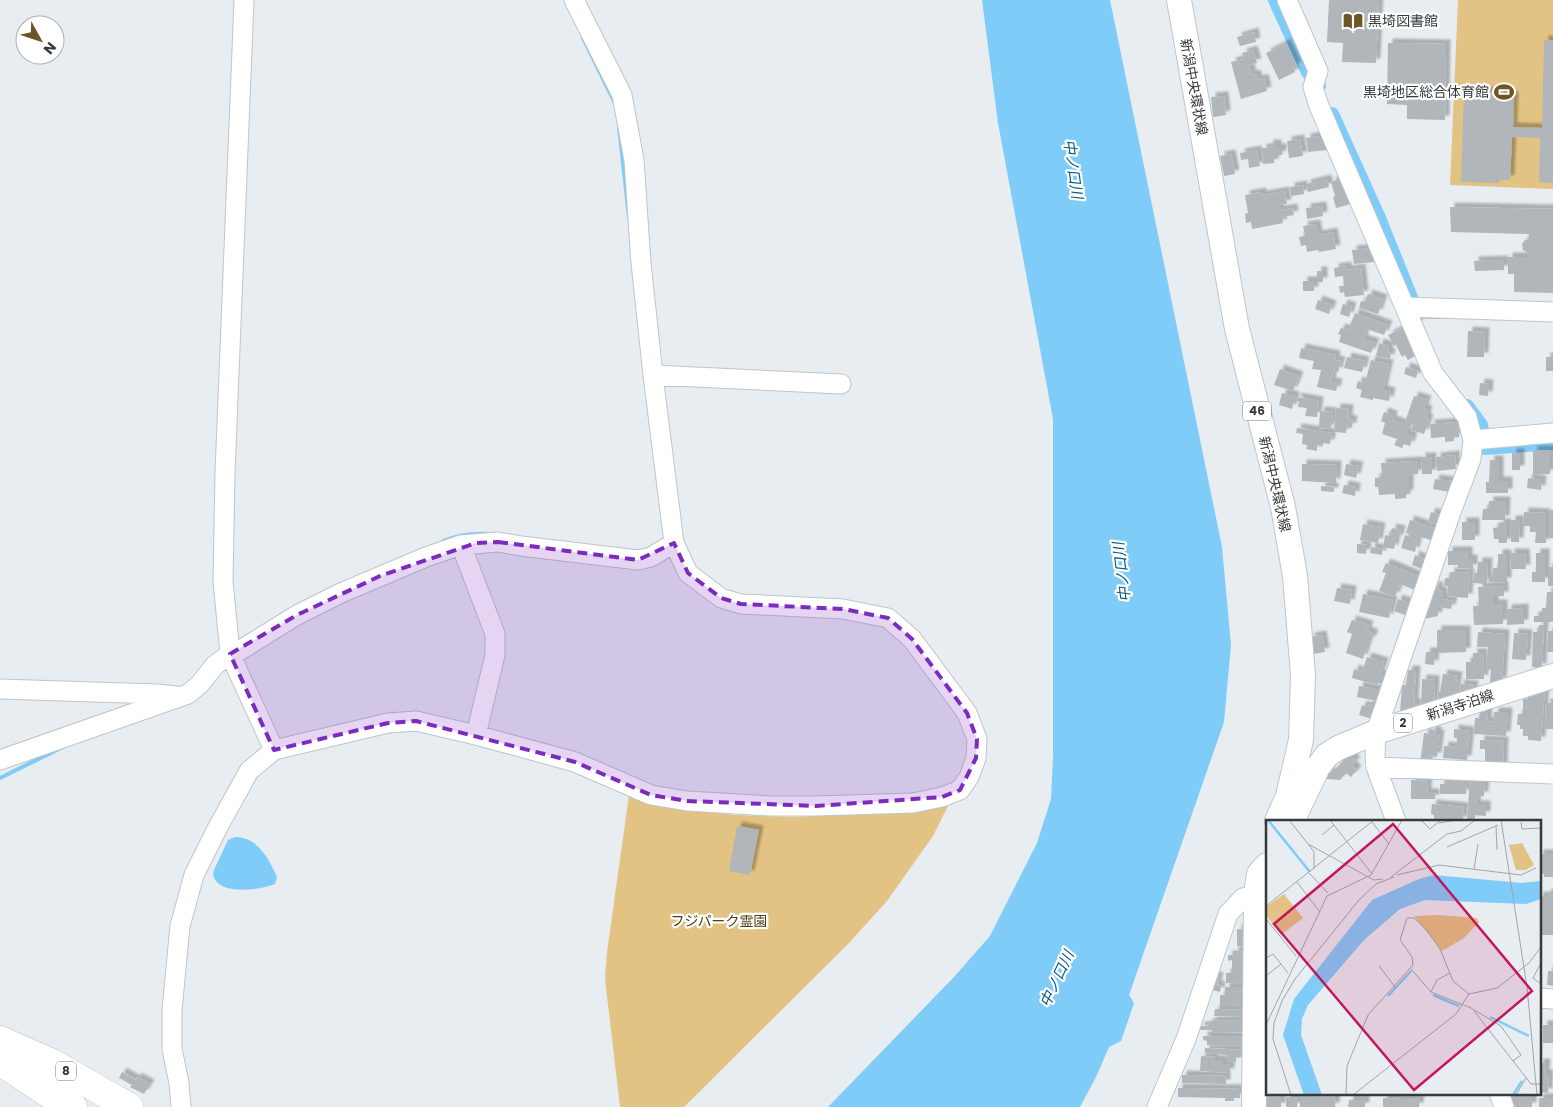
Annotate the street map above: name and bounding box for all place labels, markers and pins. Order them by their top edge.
library icon: 黒埼図書館 [1342,10,1364,32]
place label: 黒埼図書館 [1368,11,1438,31]
sports icon: 黒埼地区総合体育館 [1493,81,1515,103]
place label: 黒埼地区総合体育館 [1363,82,1489,102]

